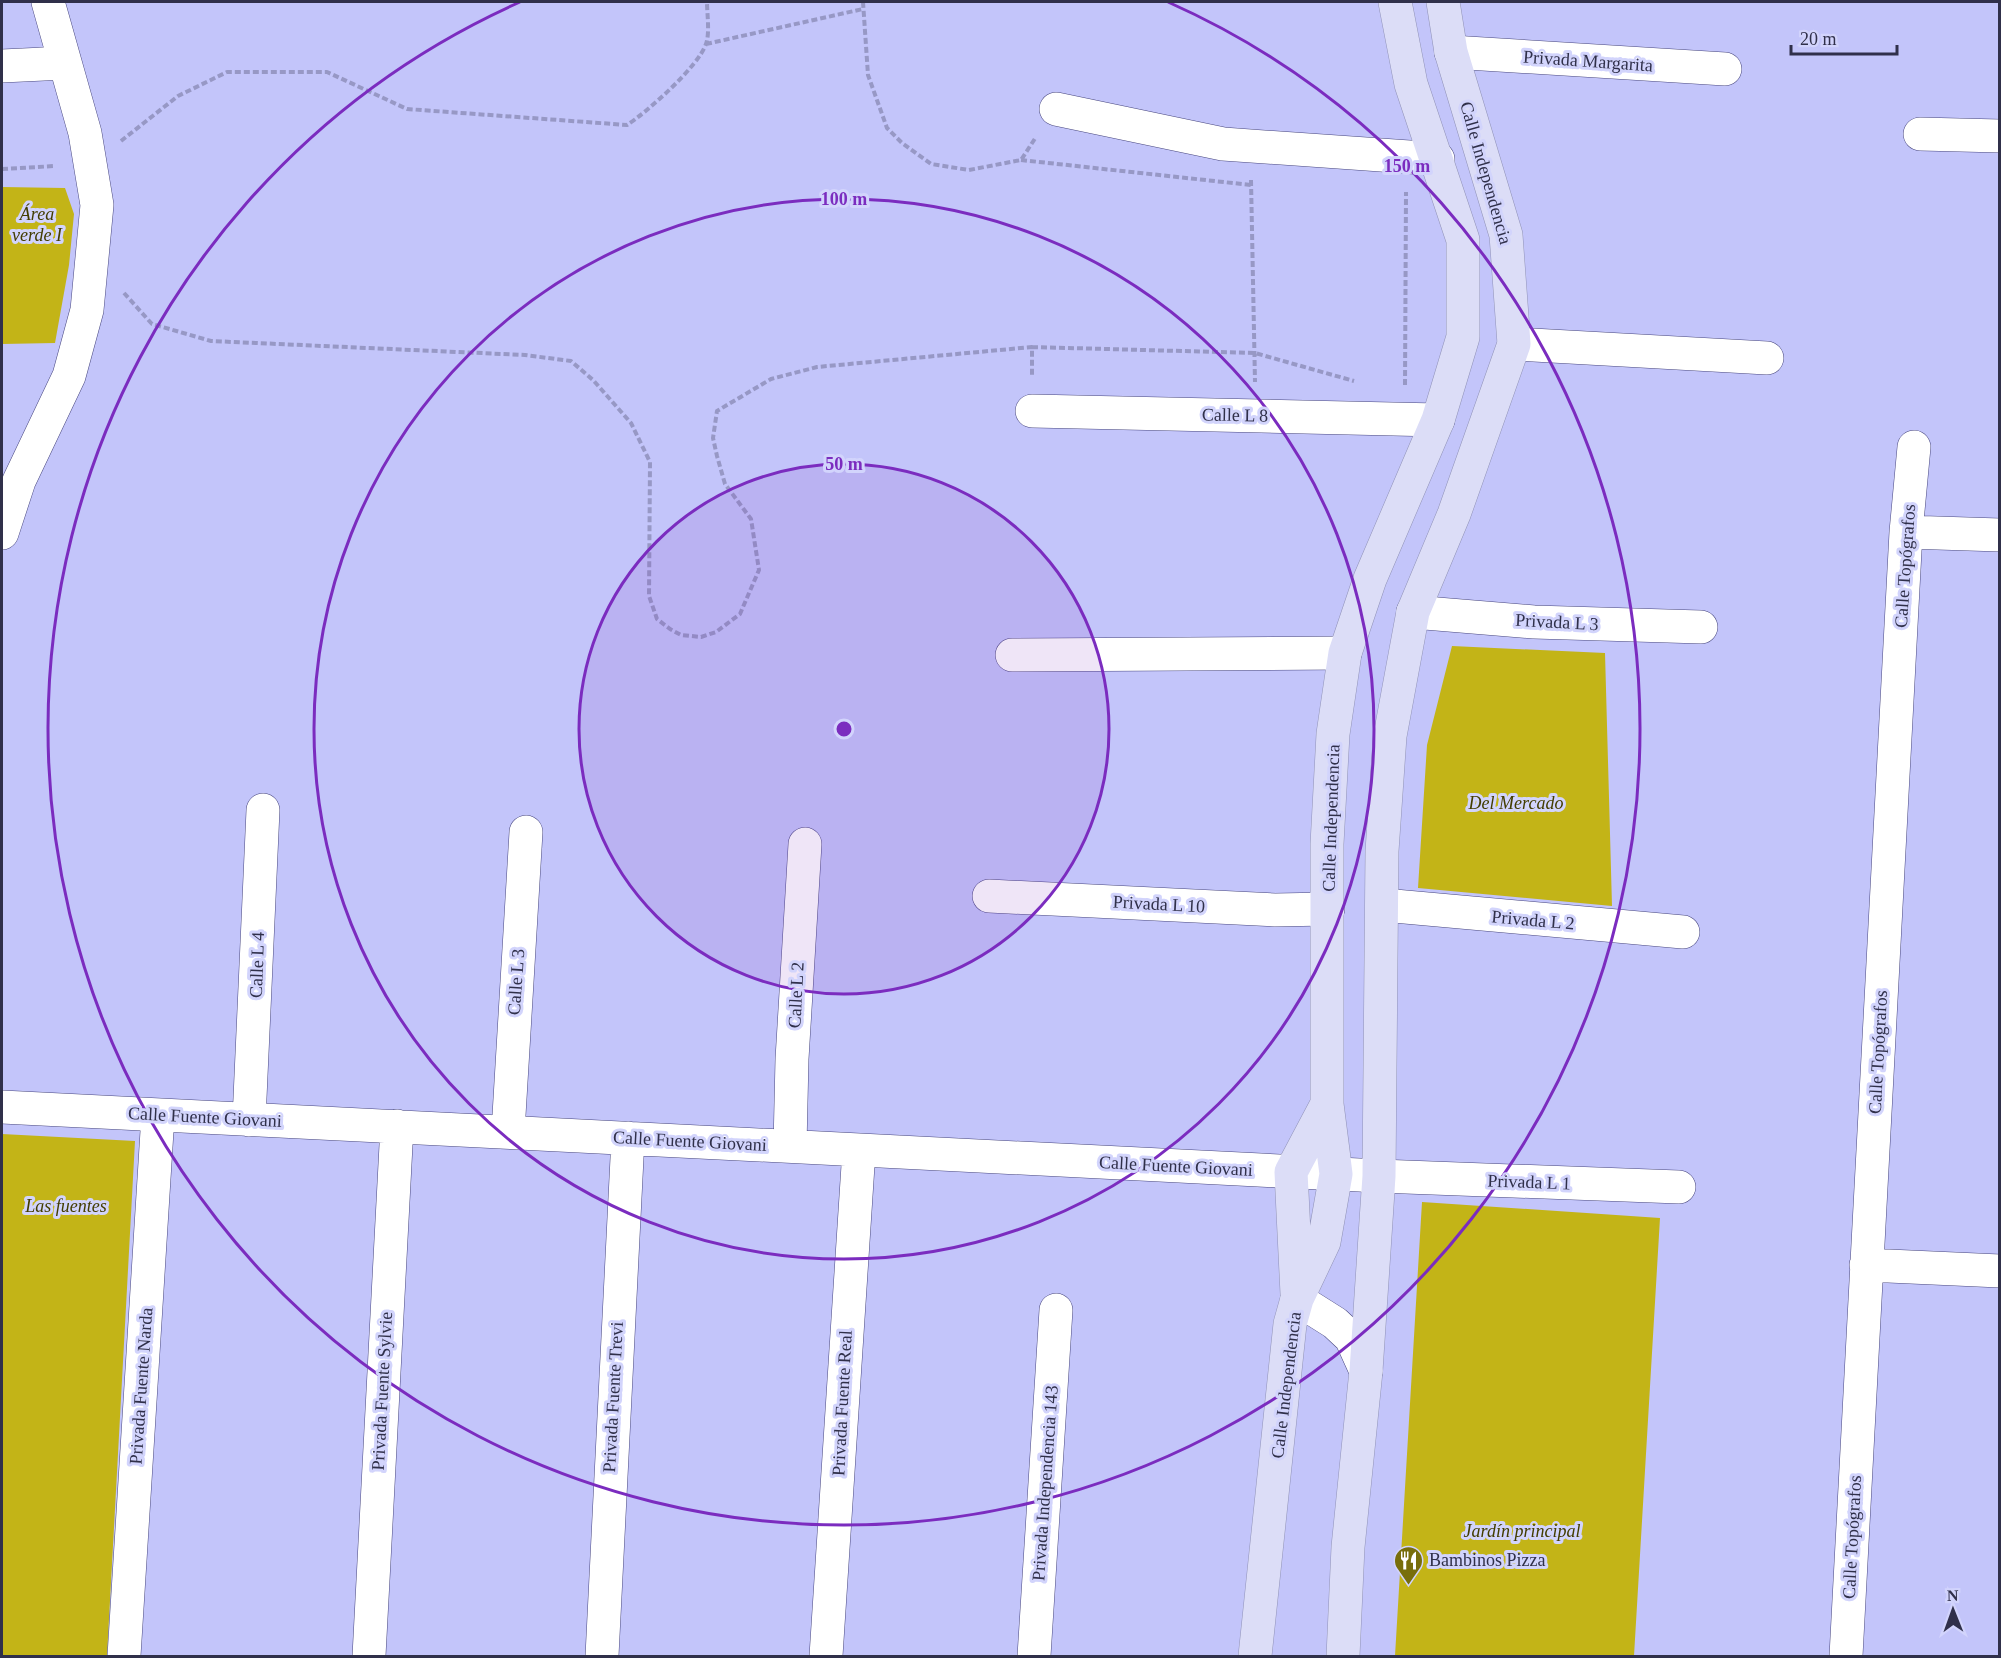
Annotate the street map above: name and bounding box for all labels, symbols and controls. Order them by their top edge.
scale bar [1791,18,1898,56]
text: 20 m [1800,29,1837,49]
street label: Privada Margarita [1522,46,1654,76]
street label: Calle Independencia [1456,99,1516,247]
text: 150 m [1384,156,1430,176]
text: 100 m [821,189,867,209]
park label: Área verde I [12,203,63,245]
street label: Calle L 8 [1202,404,1268,426]
text: 50 m [825,454,863,474]
street label: Calle Topógrafos [1891,504,1919,628]
street label: Privada L 3 [1515,610,1599,634]
centre of rings [834,719,854,739]
street label: Calle Independencia [1318,744,1344,892]
park label: Del Mercado [1468,793,1563,813]
street label: Privada L 10 [1112,892,1206,916]
street label: Privada L 2 [1491,906,1575,934]
street label: Calle L 4 [246,932,268,998]
street label: Calle L 3 [504,948,528,1016]
street label: Calle L 2 [784,961,808,1029]
street label: Calle Topógrafos [1865,990,1891,1114]
street label: Calle Fuente Giovani [128,1103,282,1131]
street label: Calle Fuente Giovani [613,1127,767,1155]
street label: Calle Fuente Giovani [1099,1152,1253,1180]
street label: Privada L 1 [1487,1171,1571,1193]
park label: Las fuentes [24,1196,107,1216]
street label: Privada Fuente Narda [126,1307,156,1465]
street label: Privada Fuente Sylvie [368,1311,396,1471]
street label: Calle Independencia [1267,1311,1305,1459]
street label: Privada Fuente Trevi [599,1321,627,1473]
street label: Privada Fuente Real [828,1330,856,1476]
street label: Privada Independencia 143 [1028,1385,1062,1581]
street label: Calle Topógrafos [1839,1475,1865,1599]
park label: Jardín principal [1464,1521,1580,1541]
restaurant icon: Bambinos Pizza [1392,1544,1424,1586]
place label: Bambinos Pizza [1429,1550,1545,1570]
north arrow [1923,1580,1983,1640]
text: N [1947,1587,1959,1604]

